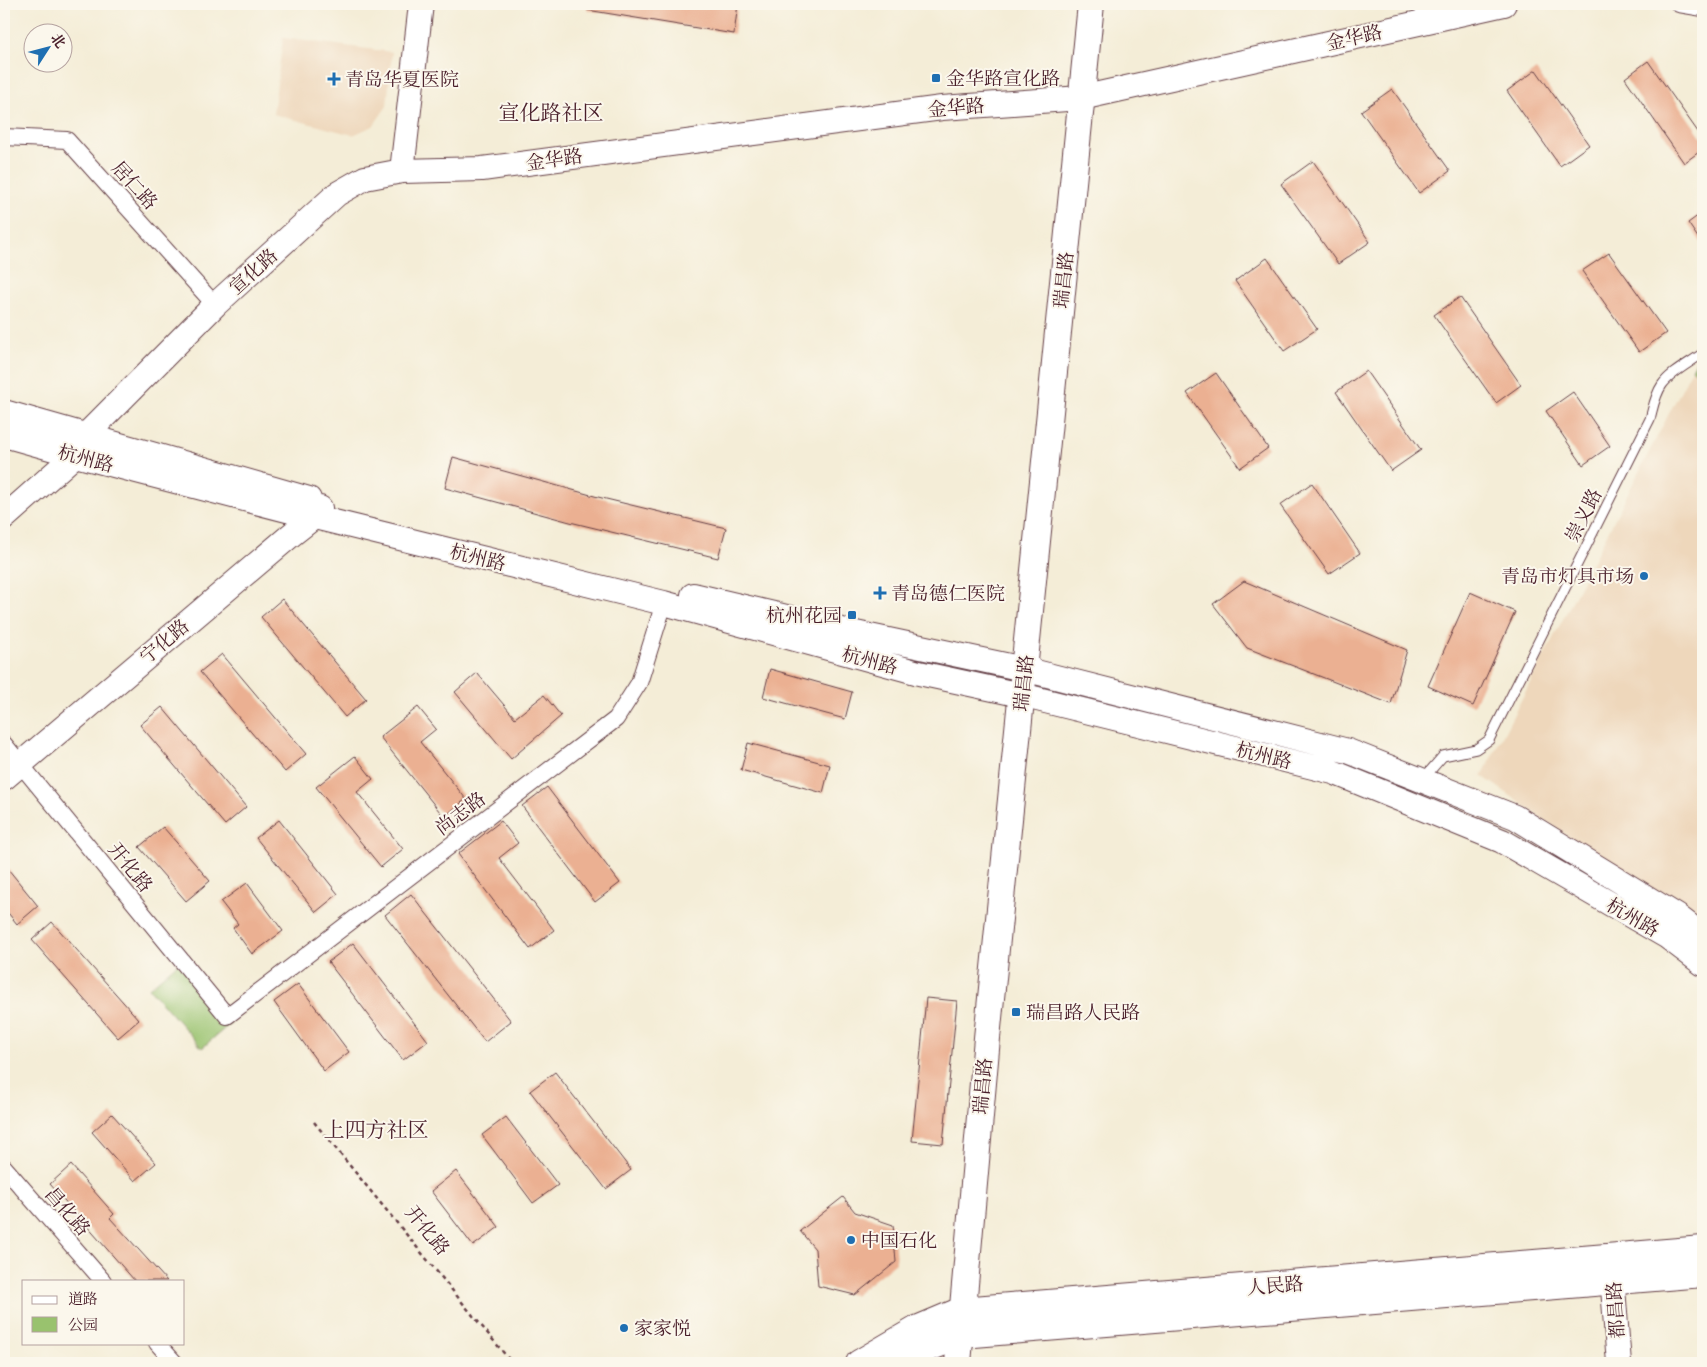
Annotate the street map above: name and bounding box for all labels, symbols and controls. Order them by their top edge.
street label: 金华路 [1324,20,1384,55]
north arrow [22,22,72,72]
text: 北 [47,30,69,51]
place label: 金华路宣化路 [946,67,1060,90]
place label: 青岛华夏医院 [345,68,459,91]
marker: 青岛华夏医院 [327,72,341,86]
marker: 金华路宣化路 [930,72,942,84]
street label: 金华路 [927,94,985,121]
district label: 宣化路社区 [499,100,604,126]
street label: 金华路 [524,144,584,175]
street label: 居仁路 [107,156,162,214]
street label: 宣化路 [224,244,282,299]
street label: 瑞昌路 [1049,250,1078,310]
street label: 杭州路 [55,440,116,477]
street label: 崇义路 [1560,485,1607,546]
street label: 杭州路 [447,539,508,576]
place label: 青岛市灯具市场 [1501,565,1634,588]
marker: 青岛市灯具市场 [1638,570,1650,582]
place label: 青岛德仁医院 [891,582,1005,605]
marker: 青岛德仁医院 [873,586,887,600]
place label: 杭州花园 [766,604,842,627]
marker: 杭州花园 [846,609,858,621]
street label: 宁化路 [135,614,194,669]
street label: 杭州路 [839,642,900,679]
street label: 瑞昌路 [1009,653,1038,713]
street label: 杭州路 [1233,737,1294,774]
street label: 尚志路 [431,787,490,840]
street label: 开化路 [104,838,157,897]
street label: 杭州路 [1602,893,1663,942]
place label: 瑞昌路人民路 [1026,1001,1140,1024]
marker: 瑞昌路人民路 [1010,1006,1022,1018]
street label: 瑞昌路 [969,1057,996,1115]
district label: 上四方社区 [324,1117,429,1143]
street label: 昌化路 [40,1182,95,1240]
street label: 开化路 [401,1201,454,1260]
place label: 中国石化 [861,1229,937,1252]
marker: 中国石化 [845,1234,857,1246]
street label: 人民路 [1246,1272,1304,1299]
legend [22,1280,185,1344]
street label: 都昌路 [1602,1281,1629,1339]
text: 道路 [68,1290,98,1308]
text: 公园 [68,1316,98,1334]
place label: 家家悦 [634,1317,691,1340]
marker: 家家悦 [618,1322,630,1334]

